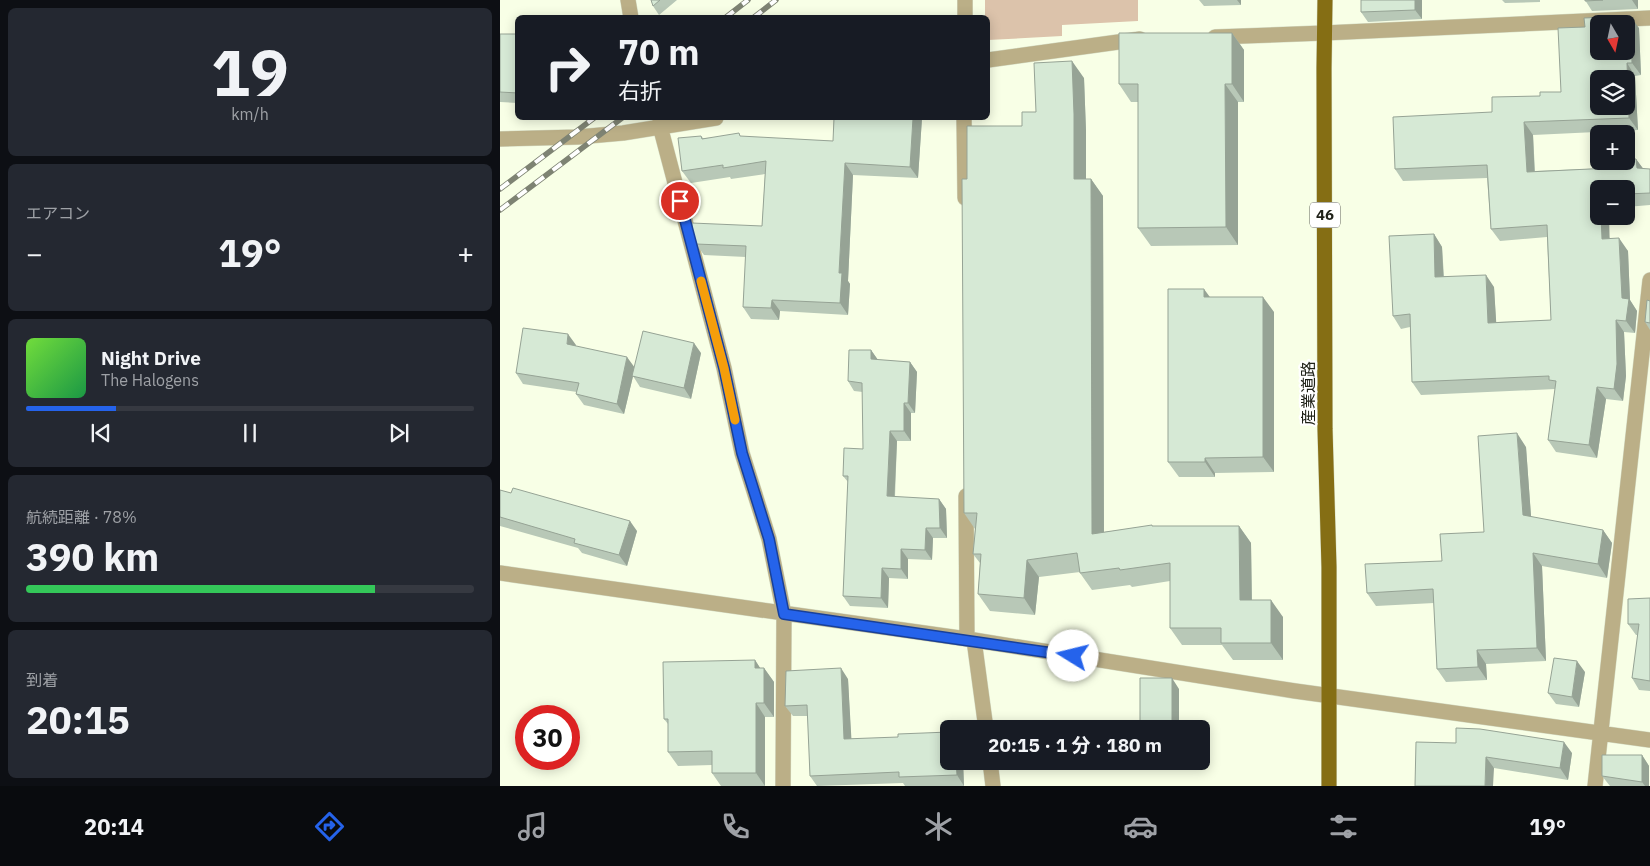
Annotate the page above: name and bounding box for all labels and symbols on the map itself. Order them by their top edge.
north arrow [1590,15,1635,60]
pin [659,180,701,222]
road number: 46 [1310,202,1340,228]
street label: 産業道路 [1298,361,1318,425]
position arrow [1046,629,1098,681]
speed limit sign: 30 [515,705,580,770]

